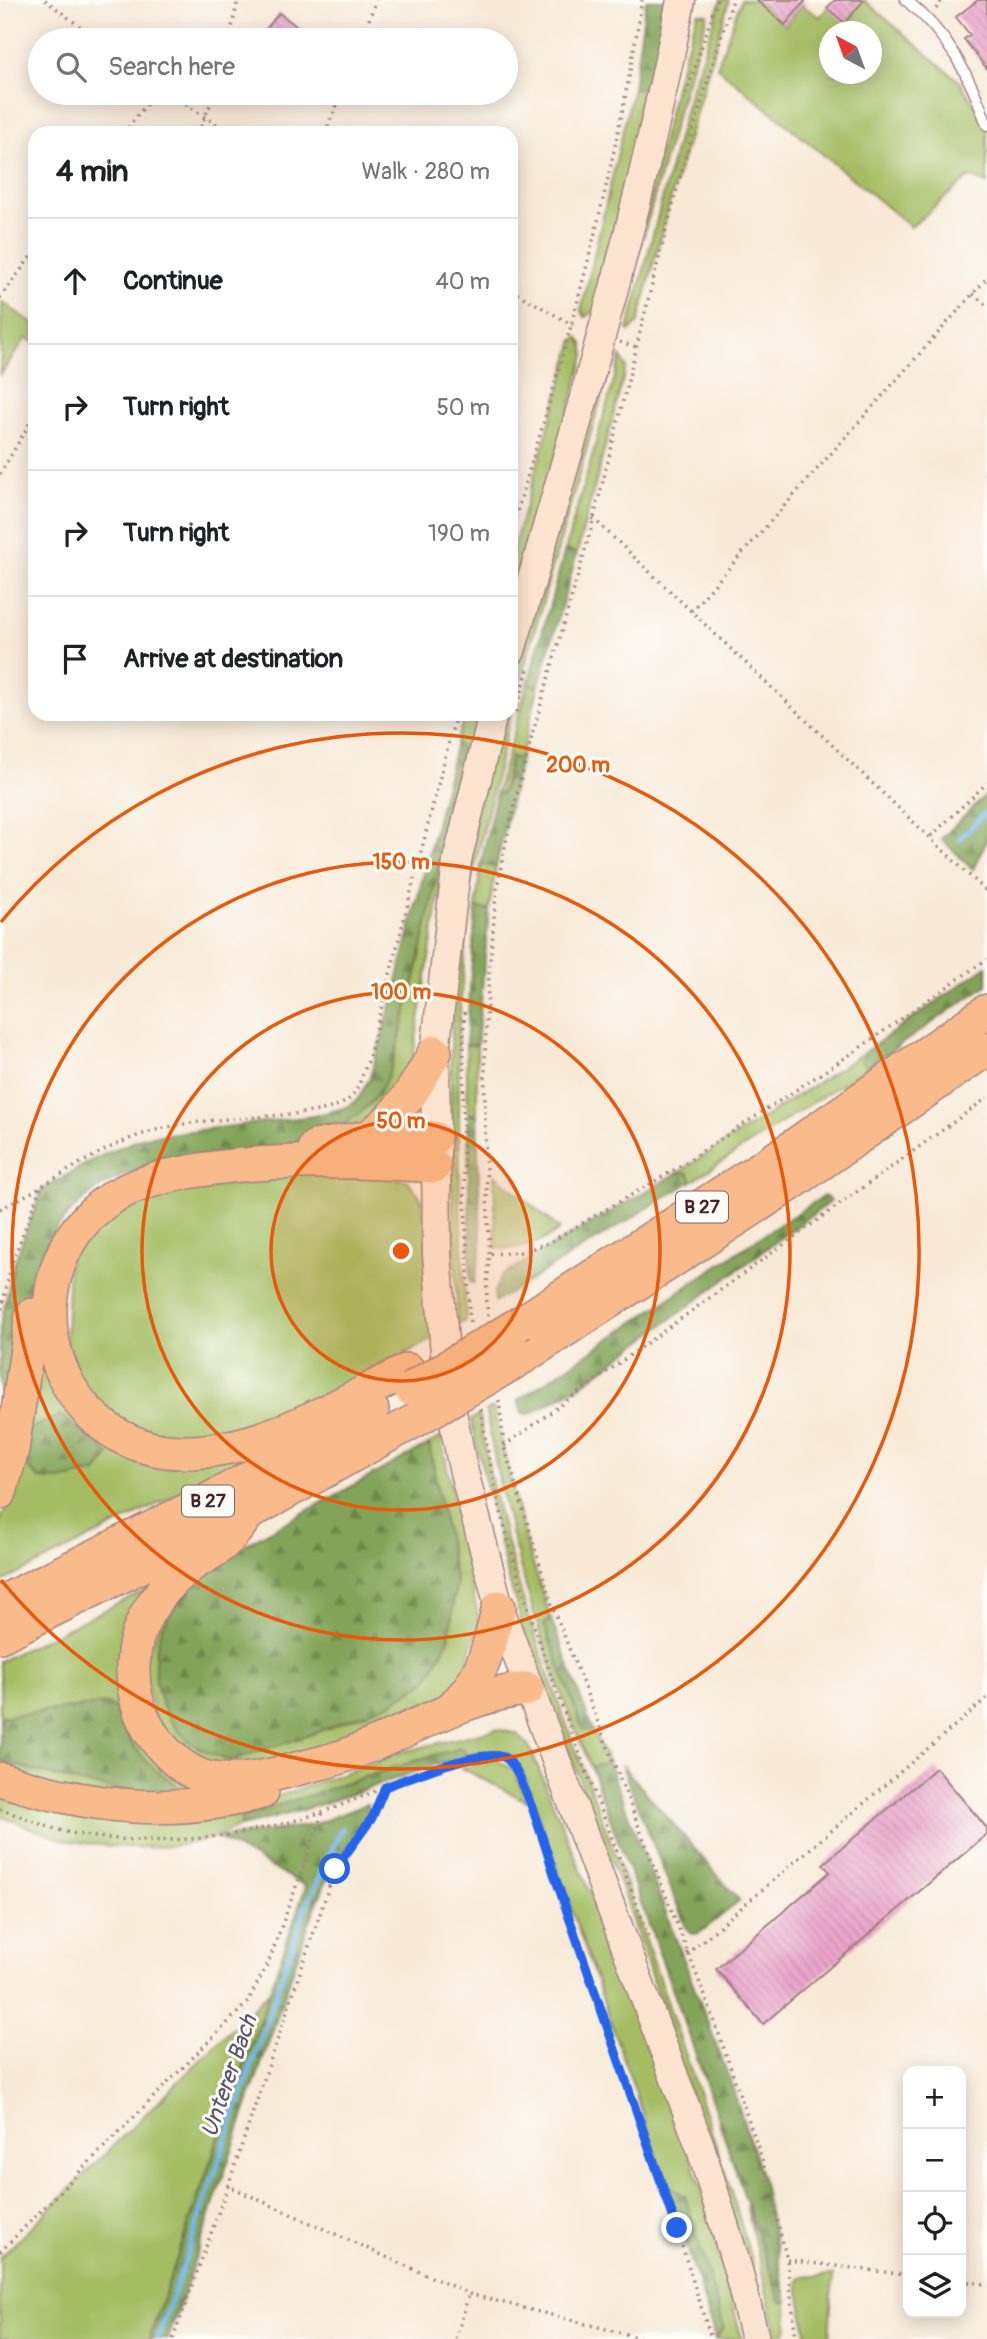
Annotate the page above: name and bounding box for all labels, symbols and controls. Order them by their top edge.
north arrow [819,21,882,84]
search box [28,28,518,105]
icon: search [52,48,90,86]
text: Search here [108,51,235,83]
text: 4 min [56,153,129,190]
text: Walk · 280 m [362,157,490,186]
icon: ahead [56,262,94,300]
text: Continue [123,265,223,297]
text: 40 m [436,267,490,296]
icon: right [56,388,94,426]
text: Turn right [123,391,229,423]
text: 50 m [436,393,490,422]
icon: right [56,514,94,552]
text: Turn right [123,517,229,549]
text: 190 m [428,519,490,548]
icon: arrive [56,640,94,678]
text: Arrive at destination [123,643,343,675]
text: 200 m [546,752,610,779]
text: 150 m [372,849,430,876]
text: 100 m [371,979,431,1006]
text: 50 m [377,1108,426,1135]
road number: B 27 [676,1191,728,1222]
centre of rings [389,1239,413,1263]
road number: B 27 [182,1485,234,1516]
route start [319,1853,350,1884]
water label: Unterer Bach [195,2010,264,2141]
map controls [903,2066,966,2318]
button: + [903,2066,966,2129]
button: − [903,2129,966,2192]
button: locate [903,2192,966,2255]
route end [661,2212,692,2243]
button: layers [903,2255,966,2318]

